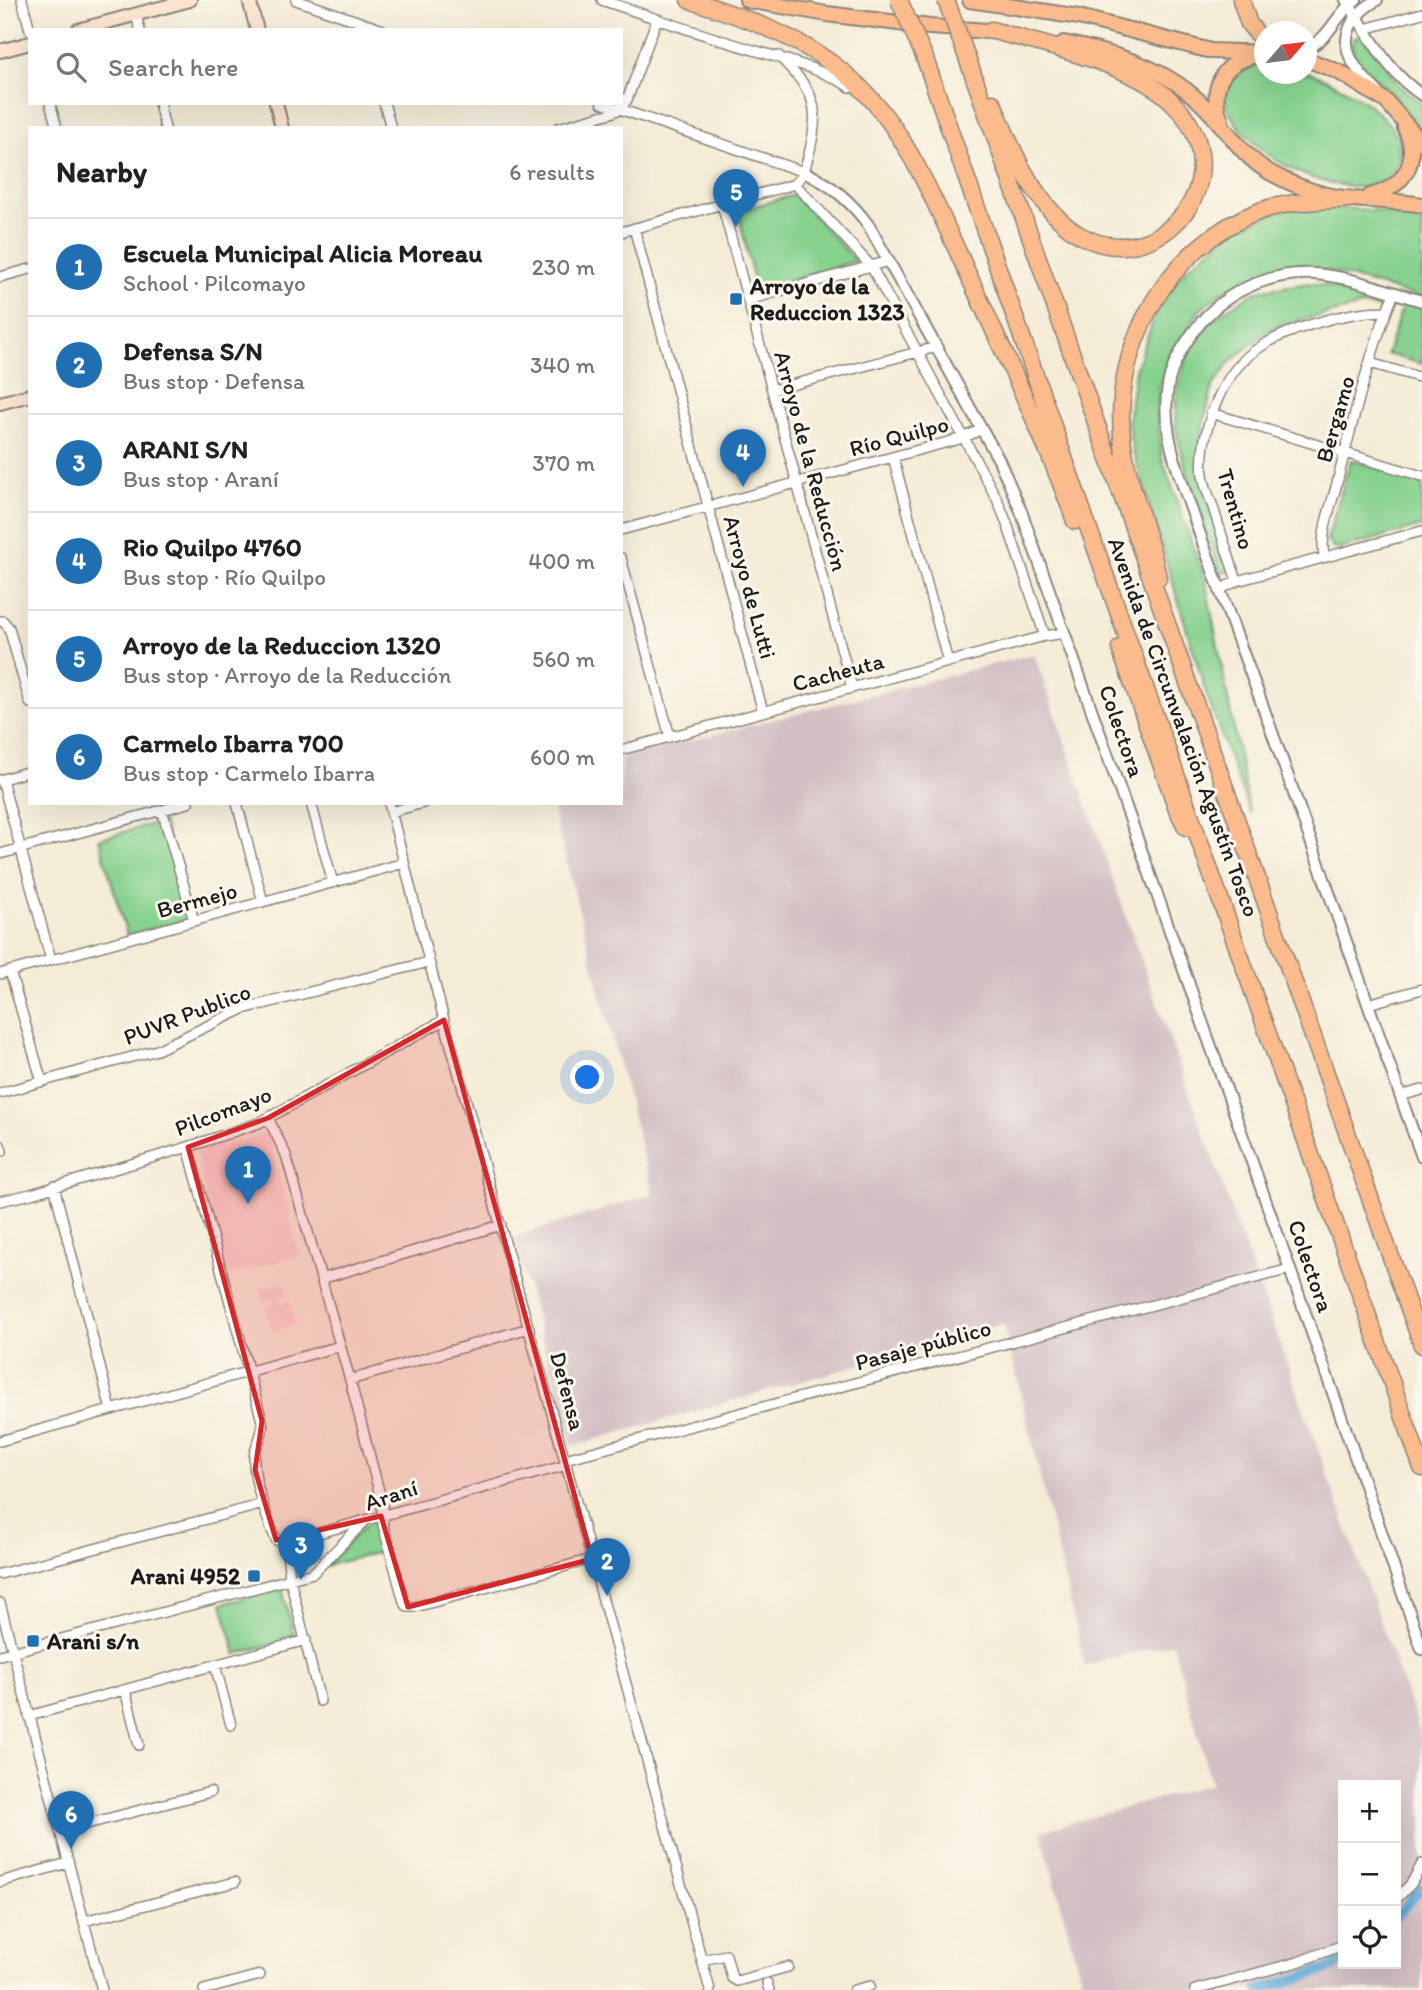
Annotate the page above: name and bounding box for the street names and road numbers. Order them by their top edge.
street label: Arroyo de la Reducción [768,348,854,574]
street label: Bergamo [1309,372,1361,466]
street label: Río Quilpo [846,409,952,463]
street label: Trentino [1211,465,1261,553]
street label: Arroyo de Lutti [717,512,783,662]
street label: Avenida de Circunvalación Agustín Tosco [1102,533,1266,921]
street label: Cacheuta [789,646,887,698]
street label: Colectora [1093,681,1151,781]
street label: Bermejo [154,876,240,924]
street label: PUVR Publico [119,977,255,1051]
street label: Pilcomayo [171,1080,275,1142]
street label: Colectora [1282,1216,1340,1316]
street label: Pasaje público [852,1313,994,1377]
street label: Defensa [544,1349,592,1434]
street label: Araní [361,1473,421,1517]

